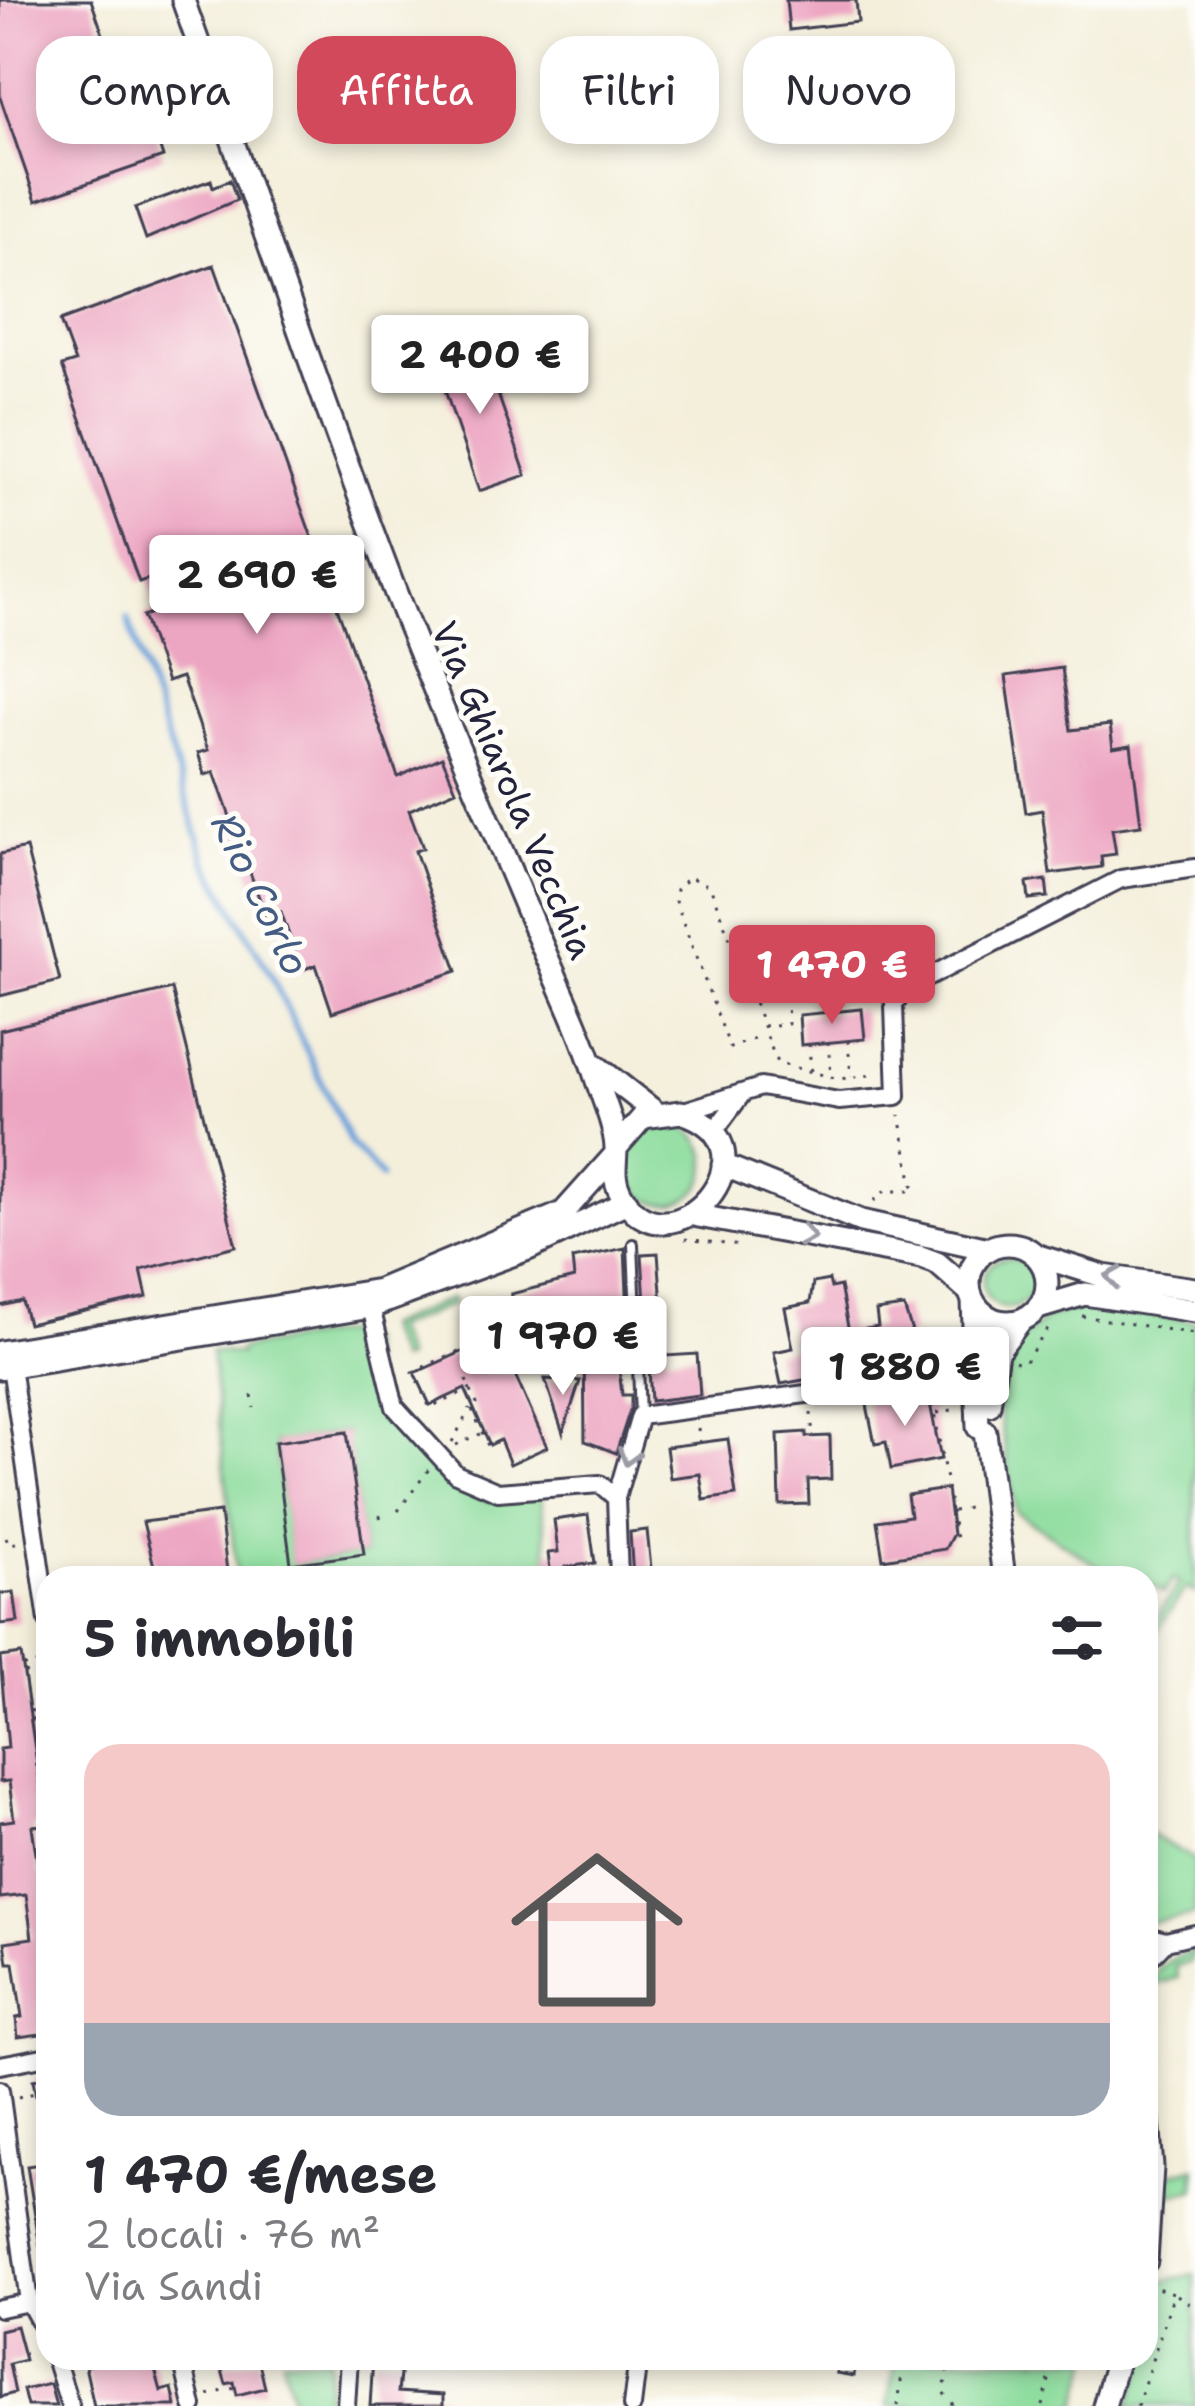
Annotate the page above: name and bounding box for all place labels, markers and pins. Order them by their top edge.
pin: 2 400 € [369,315,591,417]
pin: 2 690 € [146,535,368,637]
pin: 1 470 € [721,925,943,1027]
pin: 1 970 € [452,1296,674,1398]
pin: 1 880 € [794,1327,1016,1429]

